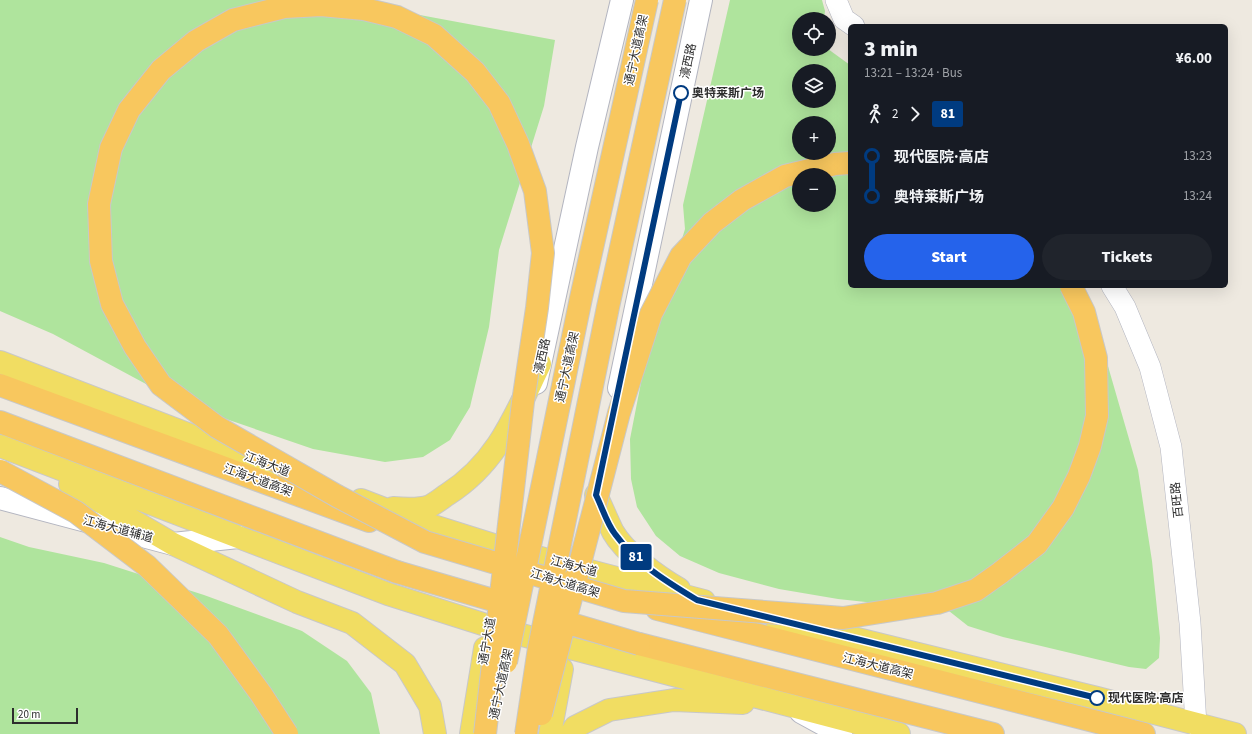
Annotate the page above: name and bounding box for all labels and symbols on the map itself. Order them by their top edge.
street label: 通宁大道高架 [621,13,652,87]
street label: 濠西路 [676,42,701,80]
marker: 奥特莱斯广场 [673,85,689,101]
place label: 奥特莱斯广场 [692,85,764,102]
street label: 通宁大道高架 [552,330,583,404]
street label: 濠西路 [530,337,555,375]
street label: 江海大道 [241,448,292,481]
street label: 江海大道高架 [221,460,295,501]
street label: 百旺路 [1167,481,1188,519]
street label: 江海大道辅道 [81,512,155,547]
line badge: 81 [618,544,654,570]
street label: 江海大道 [548,552,599,581]
street label: 江海大道高架 [528,565,602,602]
street label: 通宁大道 [475,616,500,666]
street label: 通宁大道高架 [486,647,517,721]
street label: 江海大道高架 [841,650,915,683]
marker: 现代医院·高店 [1089,690,1105,706]
place label: 现代医院·高店 [1108,690,1184,707]
scale bar [12,706,78,725]

